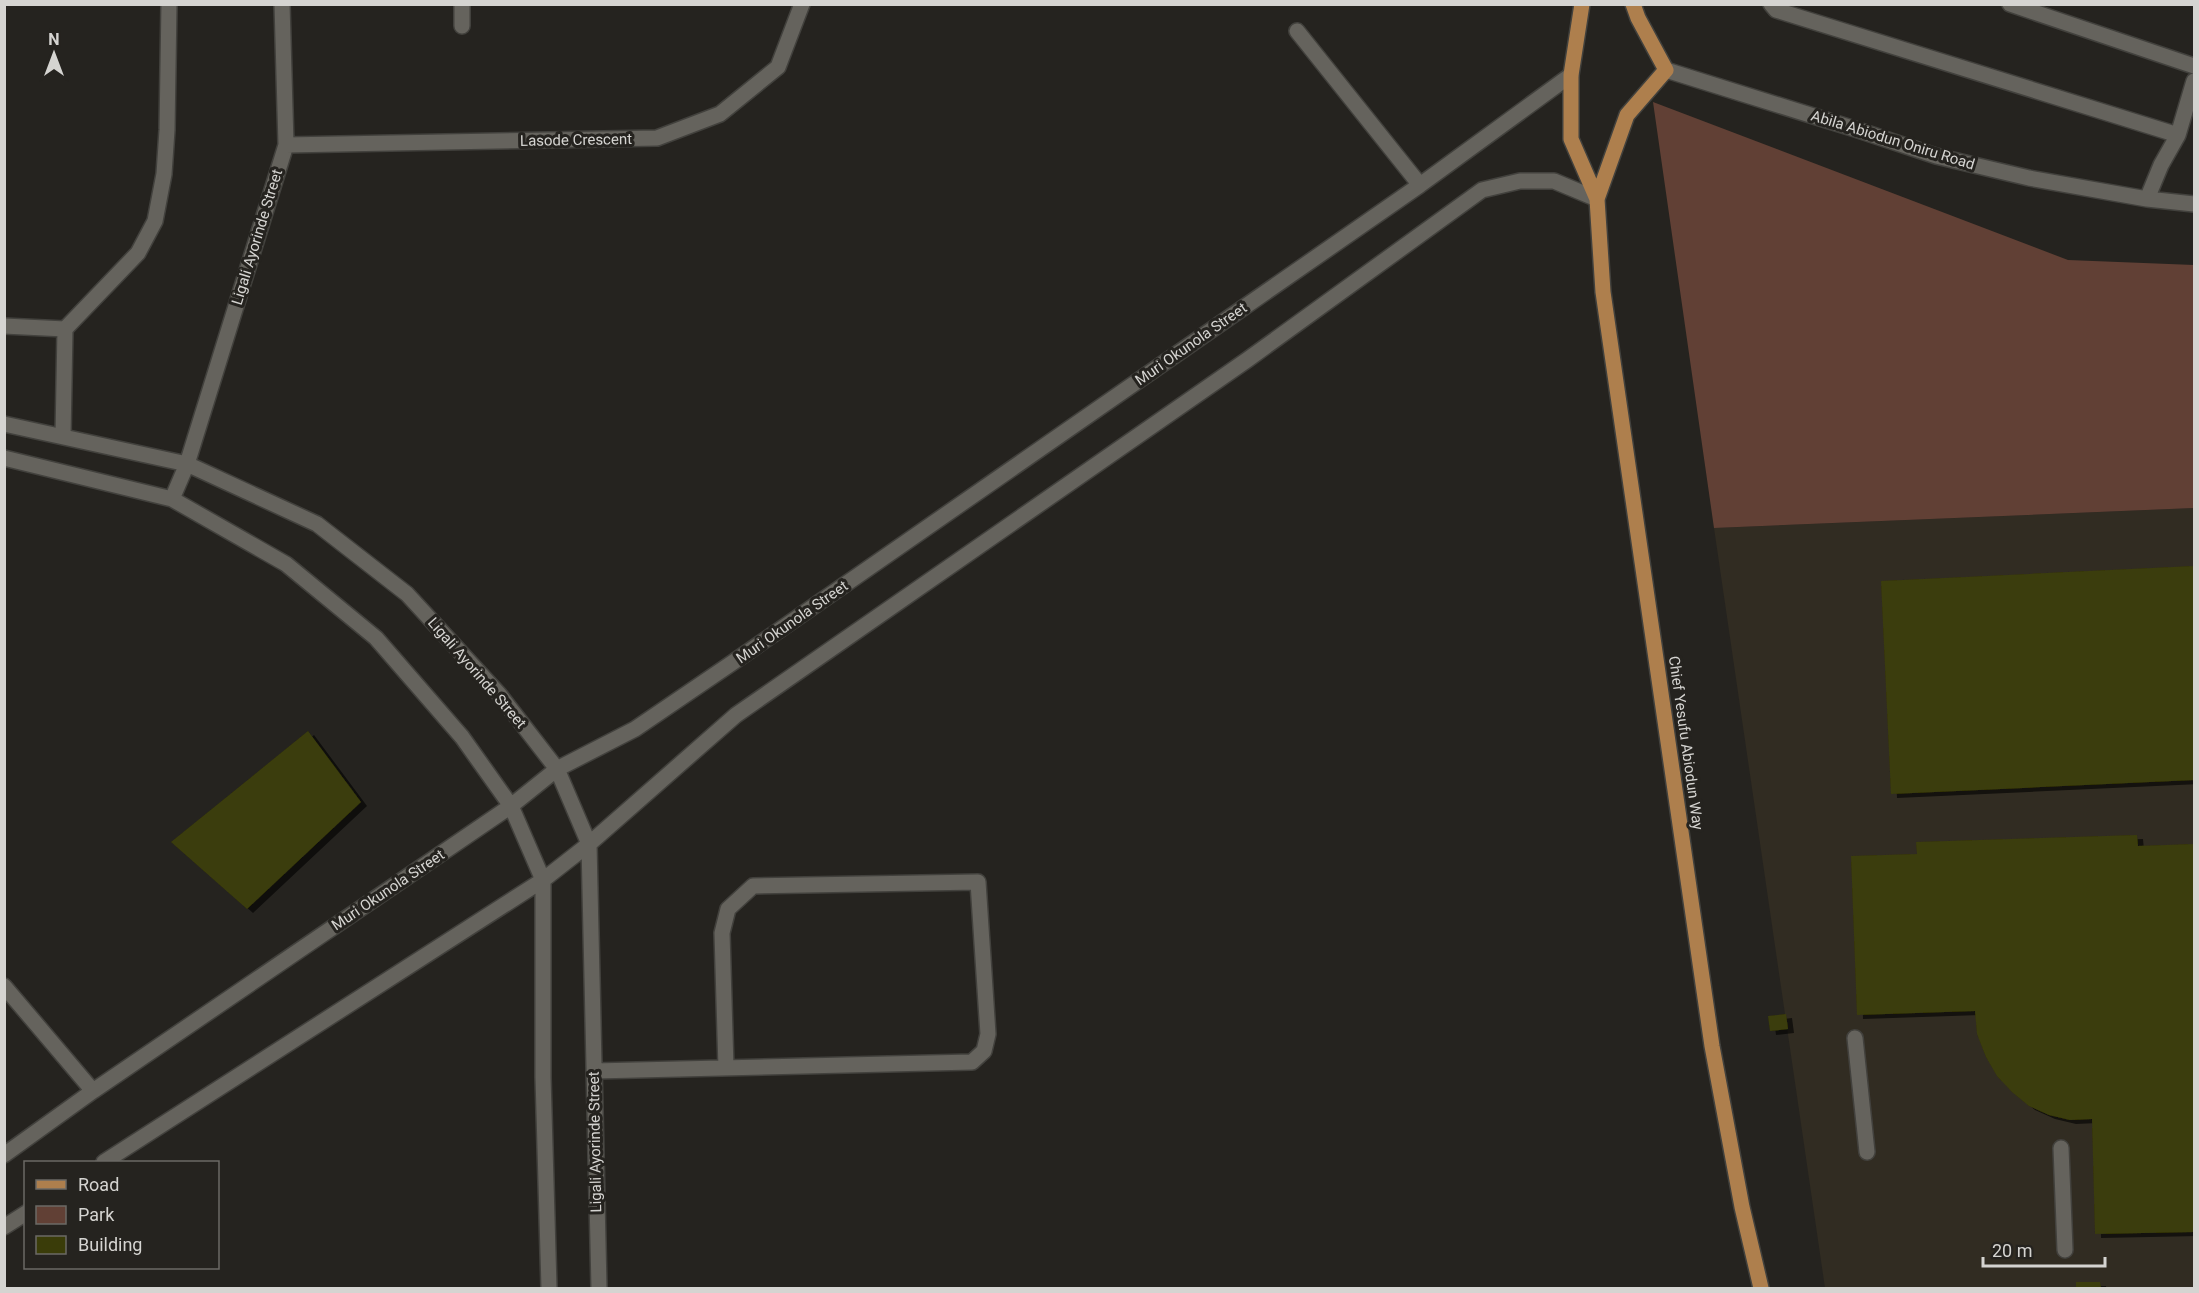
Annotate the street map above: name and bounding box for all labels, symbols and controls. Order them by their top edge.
north arrow [24,24,84,84]
text: N [48,30,60,49]
street label: Abila Abiodun Oniru Road [1809,107,1977,173]
street label: Lasode Crescent [520,130,632,150]
street label: Ligali Ayorinde Street [228,167,286,307]
street label: Muri Okunola Street [1132,299,1250,389]
street label: Muri Okunola Street [733,577,851,667]
street label: Ligali Ayorinde Street [424,614,530,732]
street label: Chief Yesufu Abiodun Way [1665,655,1707,831]
street label: Muri Okunola Street [328,846,448,934]
street label: Ligali Ayorinde Street [585,1071,605,1213]
legend [24,1161,219,1269]
text: Road [78,1174,119,1195]
text: Park [78,1204,115,1225]
scale bar [1983,1230,2104,1268]
text: Building [78,1234,142,1255]
text: 20 m [1992,1240,2032,1261]

